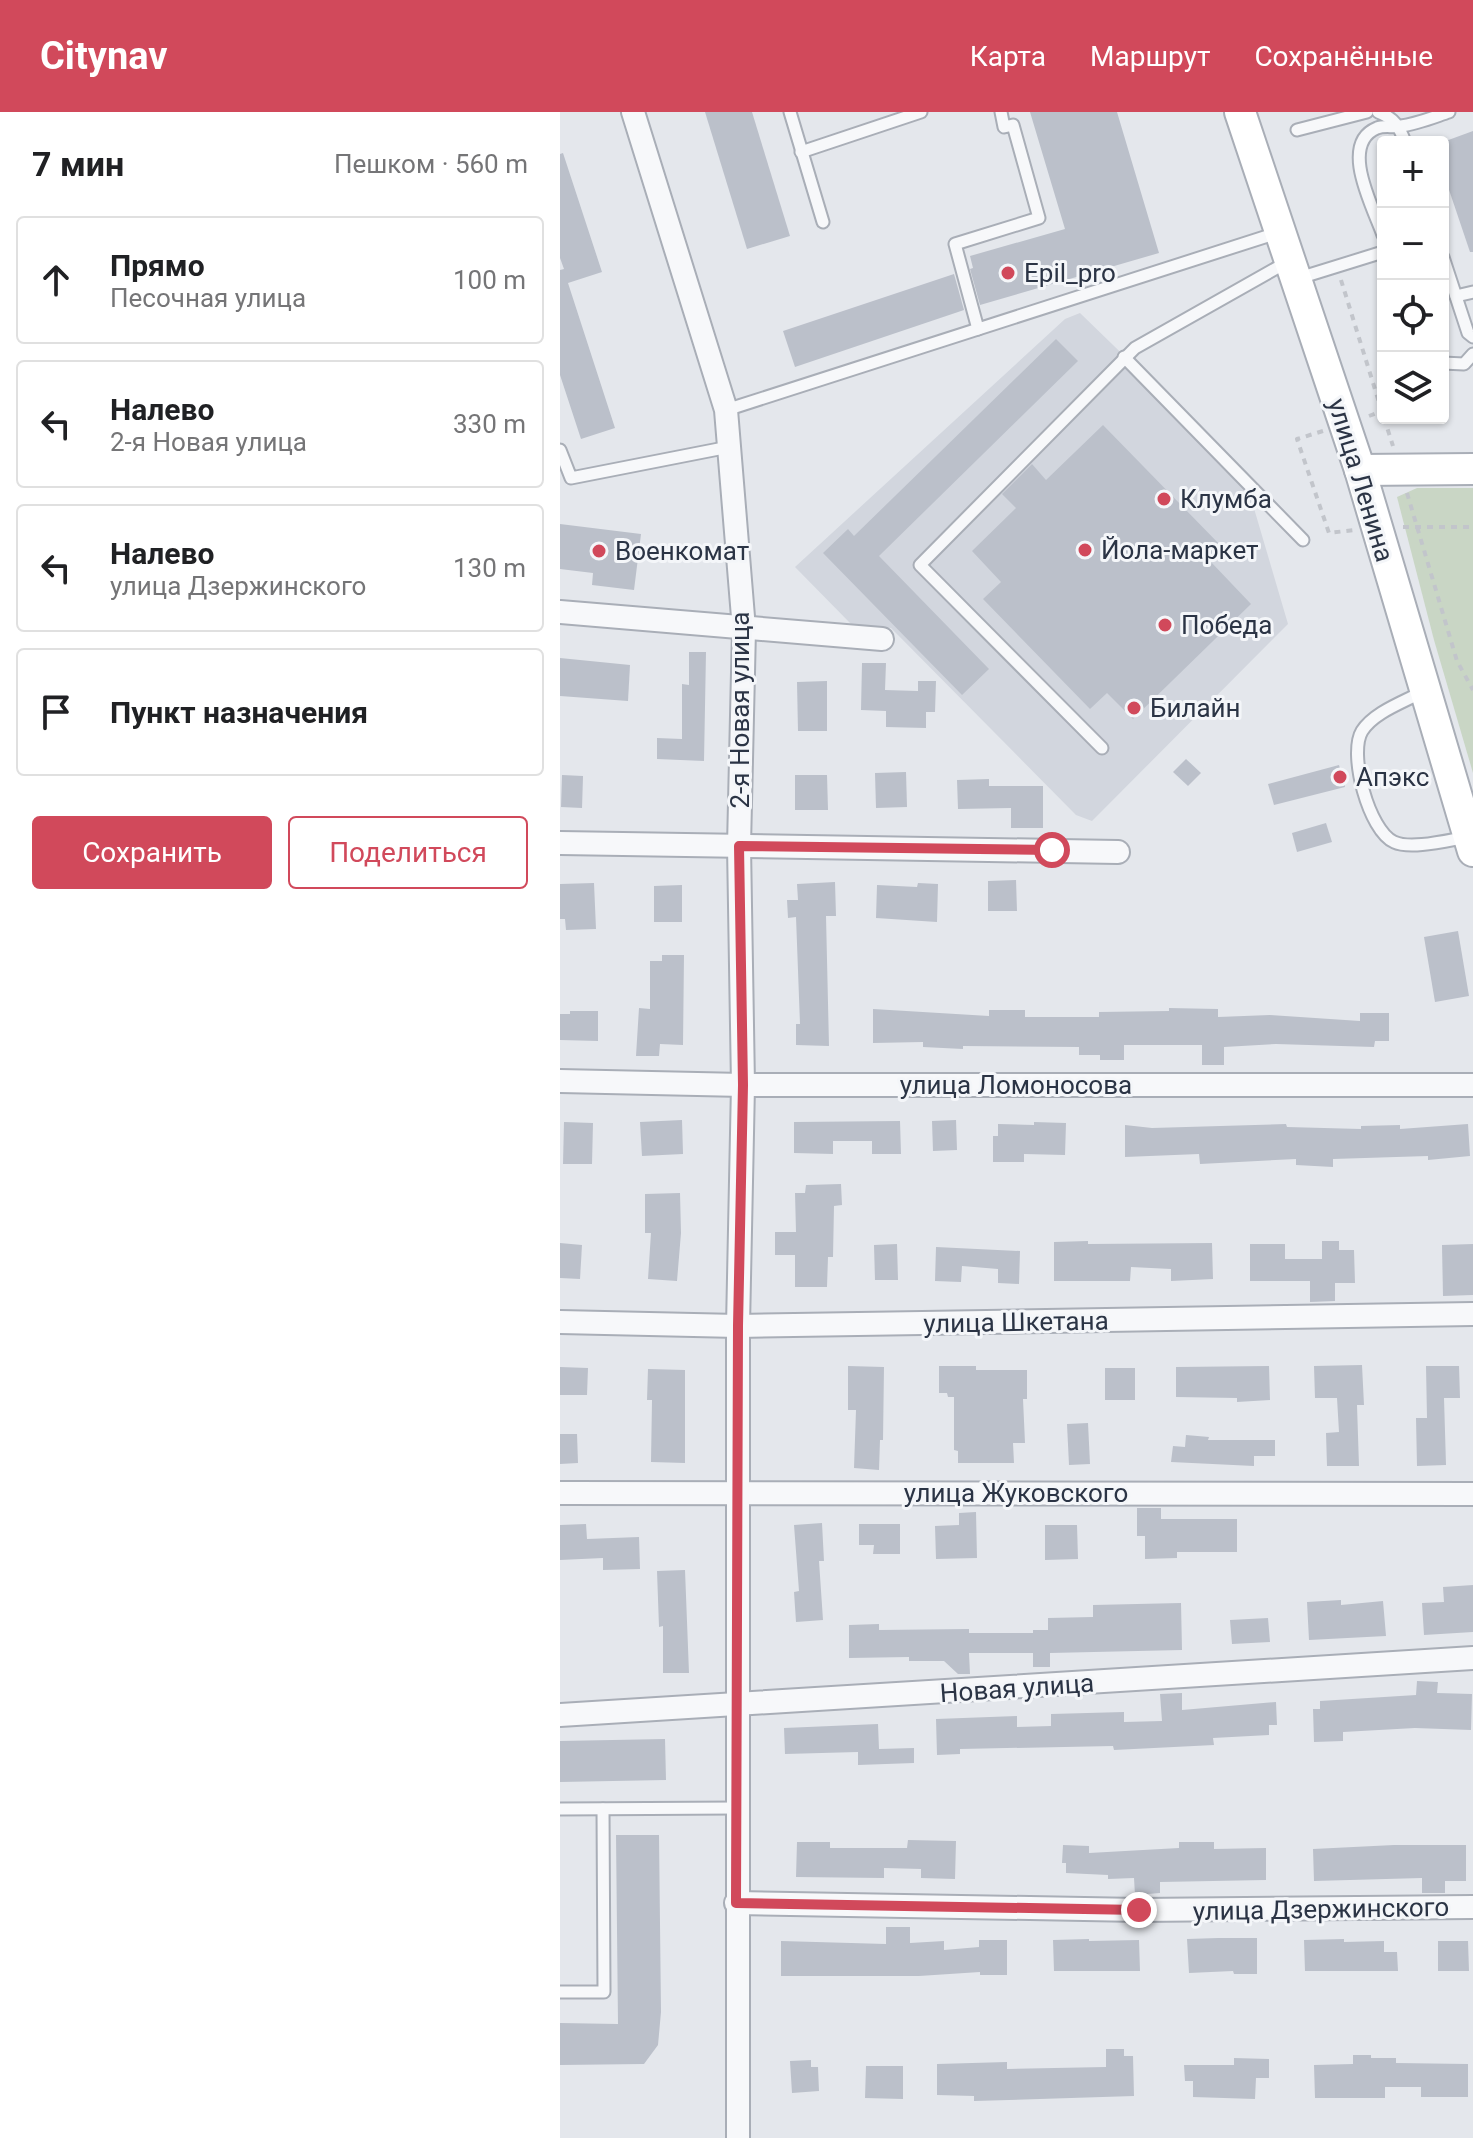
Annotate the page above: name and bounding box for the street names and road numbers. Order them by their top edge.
street label: улица Ленина [1322,395,1400,565]
street label: 2-я Новая улица [725,612,755,809]
street label: улица Ломоносова [900,1070,1132,1100]
street label: улица Шкетана [923,1305,1109,1339]
street label: улица Жуковского [904,1478,1128,1508]
street label: Новая улица [939,1668,1095,1708]
street label: улица Дзержинского [1193,1892,1449,1926]

